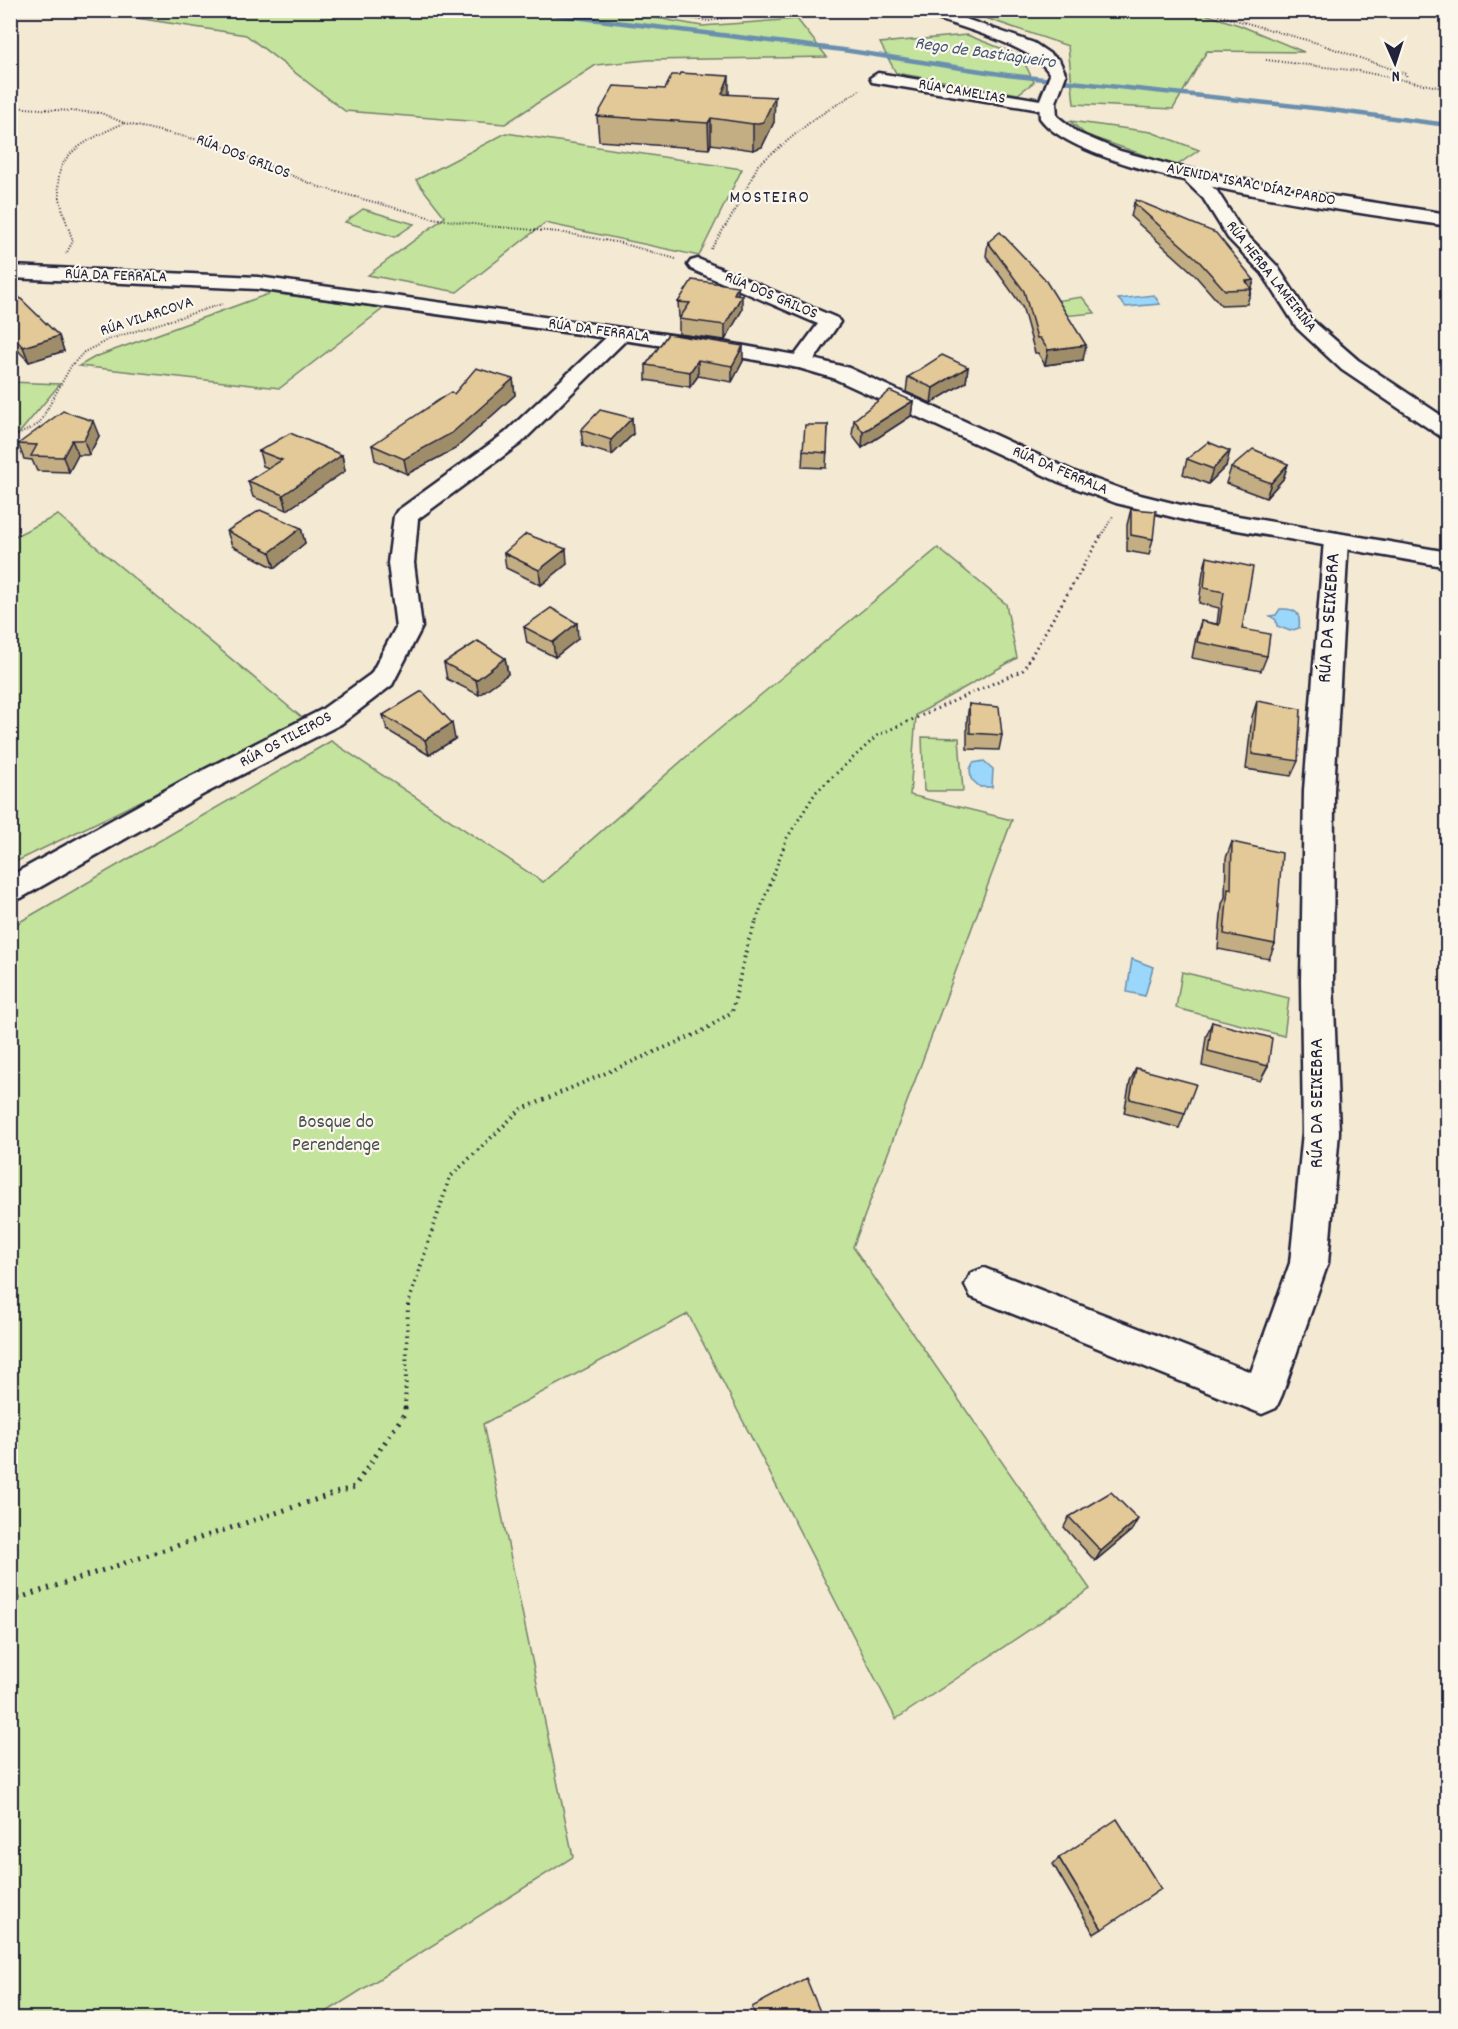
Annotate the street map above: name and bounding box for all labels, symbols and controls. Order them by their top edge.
water label: Rego de Bastiagueiro [913,32,1058,76]
north arrow [1365,33,1425,93]
text: N [1391,64,1400,87]
street label: RÚA CAMELIAS [917,73,1007,111]
street label: RÚA DOS GRILOS [193,128,293,186]
street label: AVENIDA ISAAC DÍAZ PARDO [1165,157,1337,213]
district label: MOSTEIRO [730,186,810,211]
street label: RÚA HERBA LAMEIRIÑA [1220,216,1322,338]
street label: RÚA DA FERRALA [65,263,168,289]
street label: RÚA DOS GRILOS [721,266,821,326]
street label: RÚA VILARCOVA [97,291,197,343]
street label: RÚA DA FERRALA [547,313,651,350]
street label: RÚA DA FERRALA [1009,440,1112,502]
street label: RÚA DA SEIXEBRA [1311,552,1349,684]
street label: RÚA OS TILEIROS [236,706,336,774]
street label: RÚA DA SEIXEBRA [1304,1038,1332,1168]
park label: Bosque do Perendenge [292,1109,380,1160]

